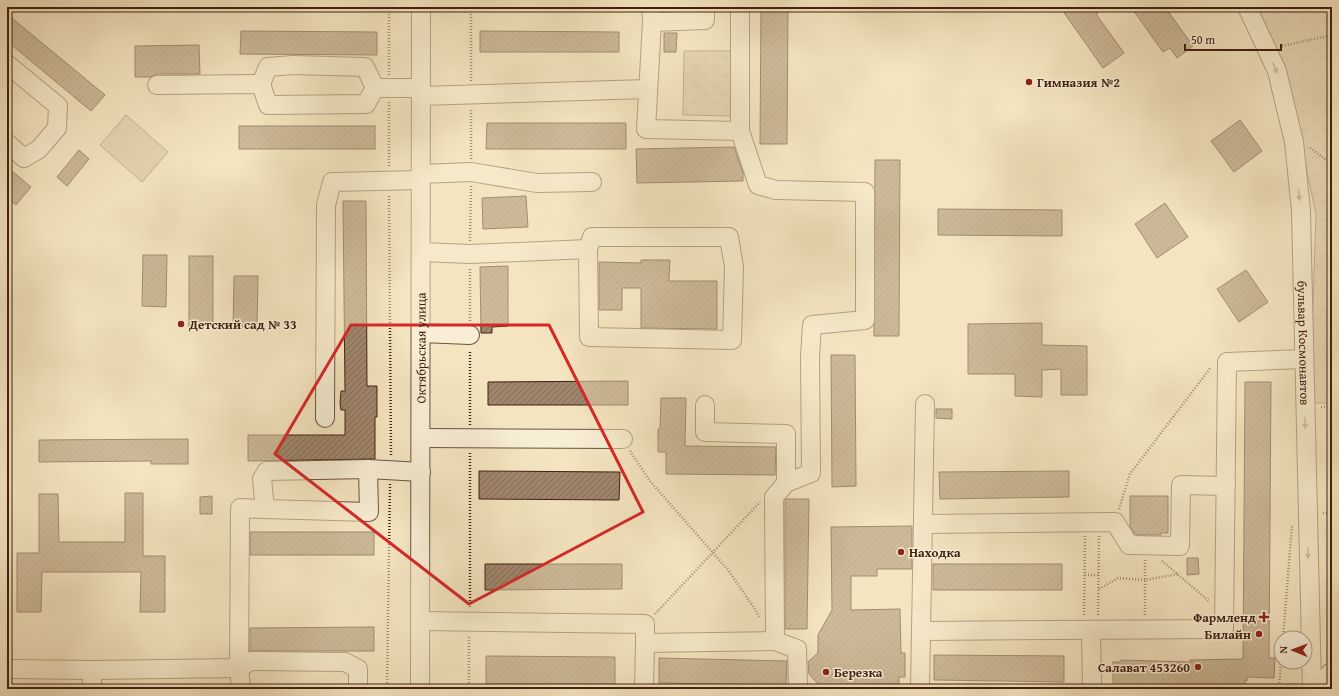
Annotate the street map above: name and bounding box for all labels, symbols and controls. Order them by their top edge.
scale bar [1185,26,1281,52]
text: 50 m [1191,31,1215,48]
one-way arrow [1272,62,1278,73]
place label: Гимназия №2 [1037,73,1120,92]
marker: Гимназия №2 [1024,77,1034,87]
one-way arrow [1296,189,1303,201]
street label: бульвар Космонавтов [1293,280,1314,406]
street label: Октябрьская улица [411,292,431,403]
place label: Детский сад № 33 [188,315,297,334]
marker: Детский сад № 33 [176,319,186,329]
one-way arrow [1301,417,1308,429]
place label: Находка [909,543,961,562]
marker: Находка [896,547,906,557]
one-way arrow [1305,547,1311,560]
place label: Фармленд [1193,608,1256,627]
marker: Фармленд [1259,612,1269,622]
place label: Билайн [1204,625,1251,644]
marker: Билайн [1254,629,1264,639]
north arrow [1273,630,1313,670]
text: N [1275,645,1291,654]
place label: Салават 453260 [1098,658,1190,677]
marker: Салават 453260 [1193,662,1203,672]
place label: Березка [834,663,883,682]
marker: Березка [821,667,831,677]

